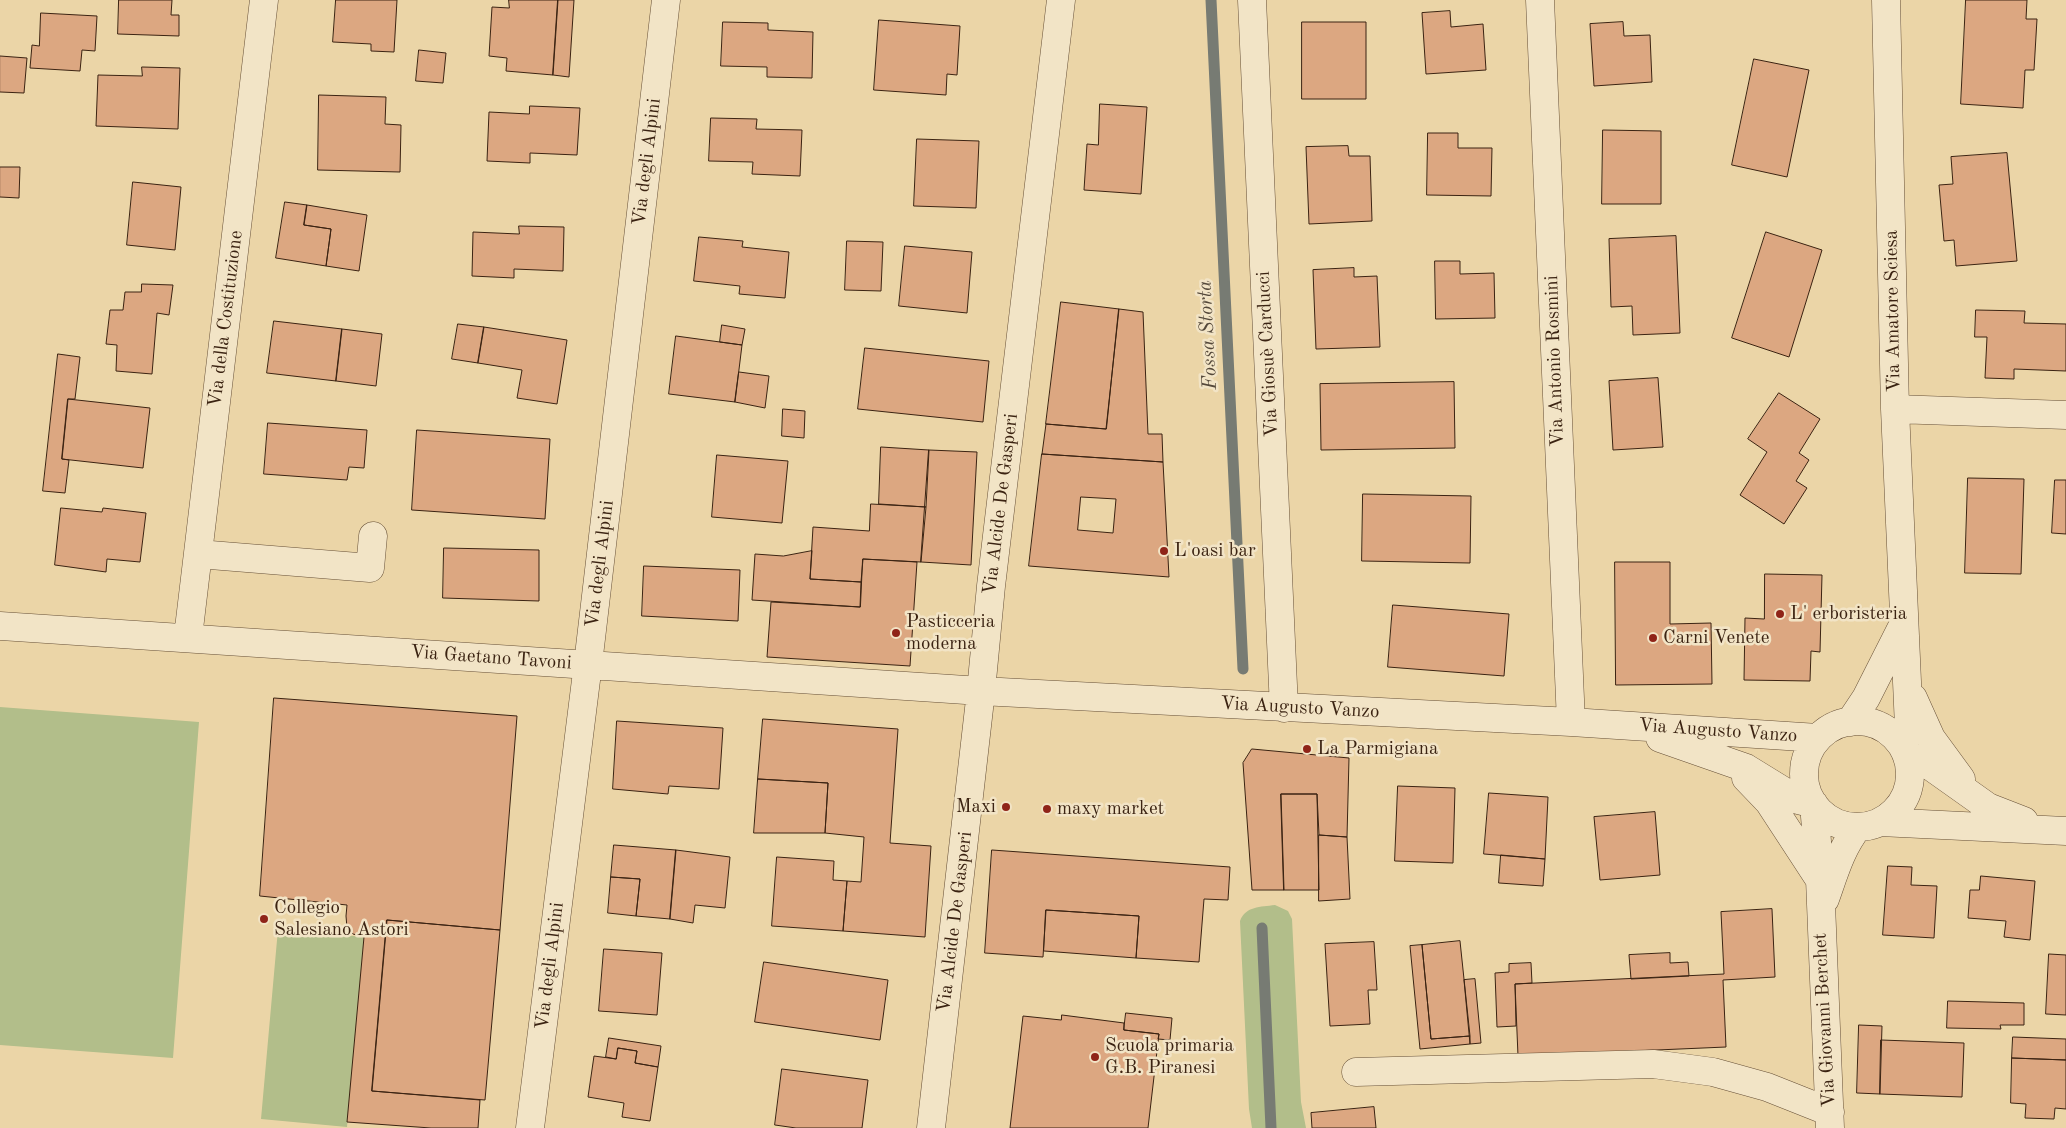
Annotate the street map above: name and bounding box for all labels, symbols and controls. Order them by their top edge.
street label: Via degli Alpini [628,97,666,227]
street label: Via della Costituzione [204,229,248,409]
street label: Via Amatore Sciesa [1880,230,1906,392]
street label: Via Giosuè Carducci [1252,271,1284,437]
street label: Via Antonio Rosmini [1541,275,1569,447]
water label: Fossa Storta [1193,280,1223,390]
street label: Via Alcide De Gasperi [979,412,1023,596]
street label: Via degli Alpini [581,499,619,629]
place label: L'oasi bar [1174,540,1256,562]
marker: L'oasi bar [1158,545,1170,557]
place label: L' erboristeria [1790,603,1907,625]
marker: L' erboristeria [1774,608,1786,620]
place label: Pasticceria moderna [906,611,995,655]
marker: Pasticceria moderna [890,627,902,639]
place label: Carni Venete [1663,627,1770,649]
marker: Carni Venete [1647,632,1659,644]
street label: Via Gaetano Tavoni [409,641,573,675]
street label: Via Augusto Vanzo [1220,692,1380,724]
street label: Via Augusto Vanzo [1638,714,1798,748]
place label: La Parmigiana [1317,738,1438,760]
marker: La Parmigiana [1301,743,1313,755]
place label: Maxi [956,796,996,818]
place label: maxy market [1057,798,1164,820]
marker: Maxi [1000,801,1012,813]
marker: maxy market [1041,803,1053,815]
street label: Via Alcide De Gasperi [933,830,977,1014]
place label: Collegio Salesiano Astori [274,897,409,941]
street label: Via degli Alpini [531,901,569,1031]
marker: Collegio Salesiano Astori [258,913,270,925]
street label: Via Giovanni Berchet [1809,932,1841,1108]
place label: Scuola primaria G.B. Piranesi [1105,1035,1234,1079]
marker: Scuola primaria G.B. Piranesi [1089,1051,1101,1063]

